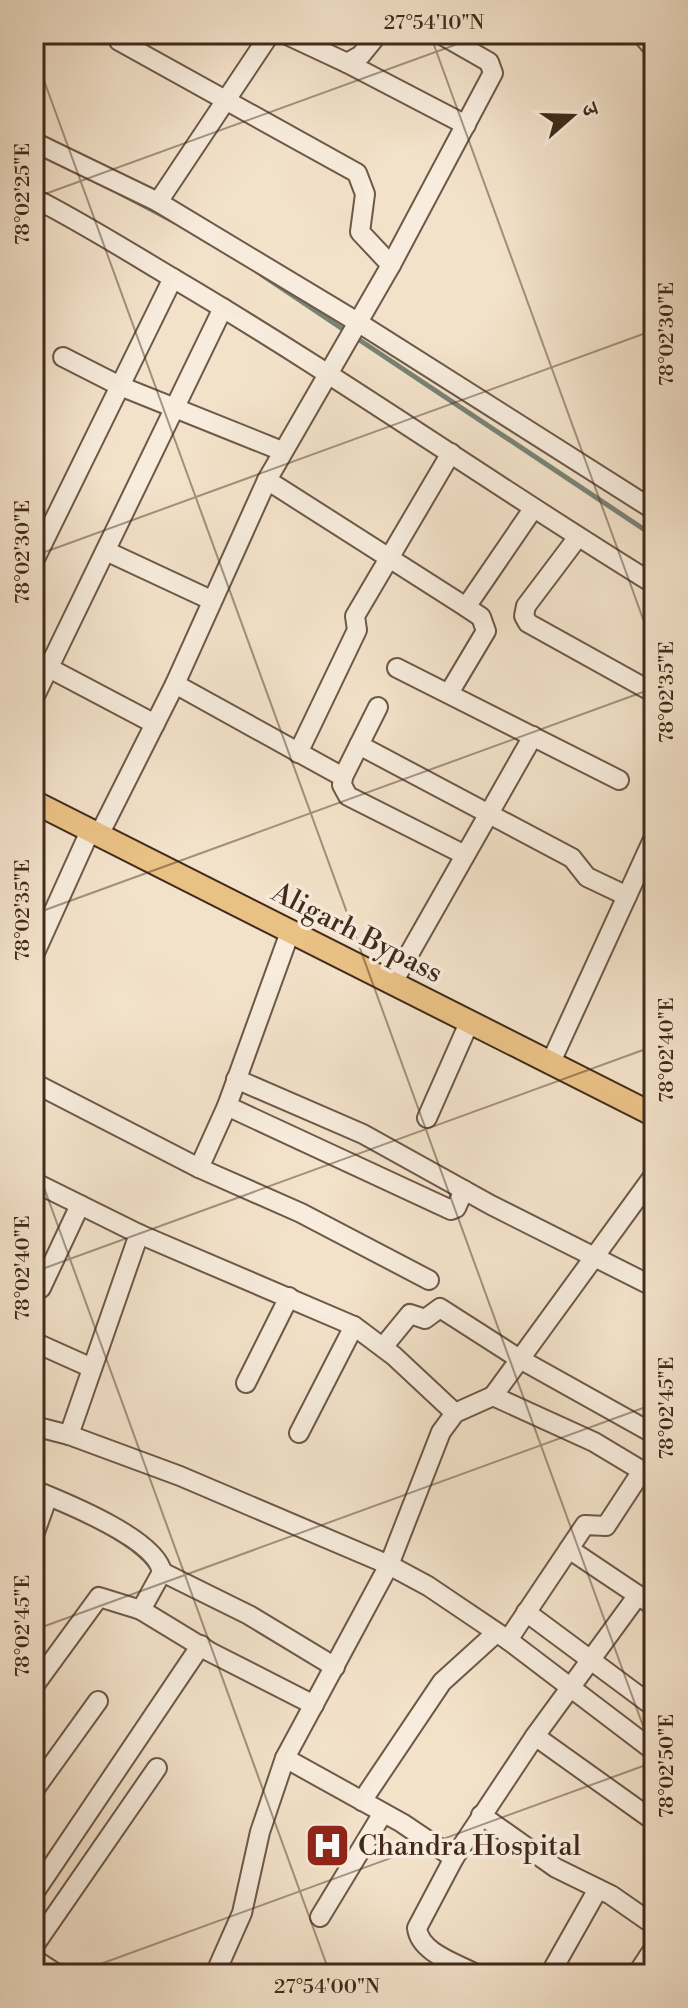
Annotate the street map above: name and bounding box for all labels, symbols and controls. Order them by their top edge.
text: 27°54'10"N [384,11,484,36]
north arrow [532,76,612,156]
text: उ [574,98,605,121]
text: 78°02'25"E [11,143,36,245]
text: 78°02'30"E [655,282,680,386]
text: 78°02'30"E [11,500,36,604]
text: 78°02'35"E [655,641,680,743]
text: 78°02'35"E [11,859,36,961]
street label: Aligarh Bypass [265,875,448,991]
text: 78°02'40"E [655,998,680,1102]
text: 78°02'40"E [11,1216,36,1320]
text: 78°02'45"E [655,1357,680,1459]
text: 78°02'45"E [11,1575,36,1677]
text: 78°02'50"E [655,1714,680,1818]
hospital icon: Chandra Hospital [303,1822,351,1870]
place label: Chandra Hospital [358,1829,581,1864]
text: 27°54'00"N [274,1975,380,2000]

